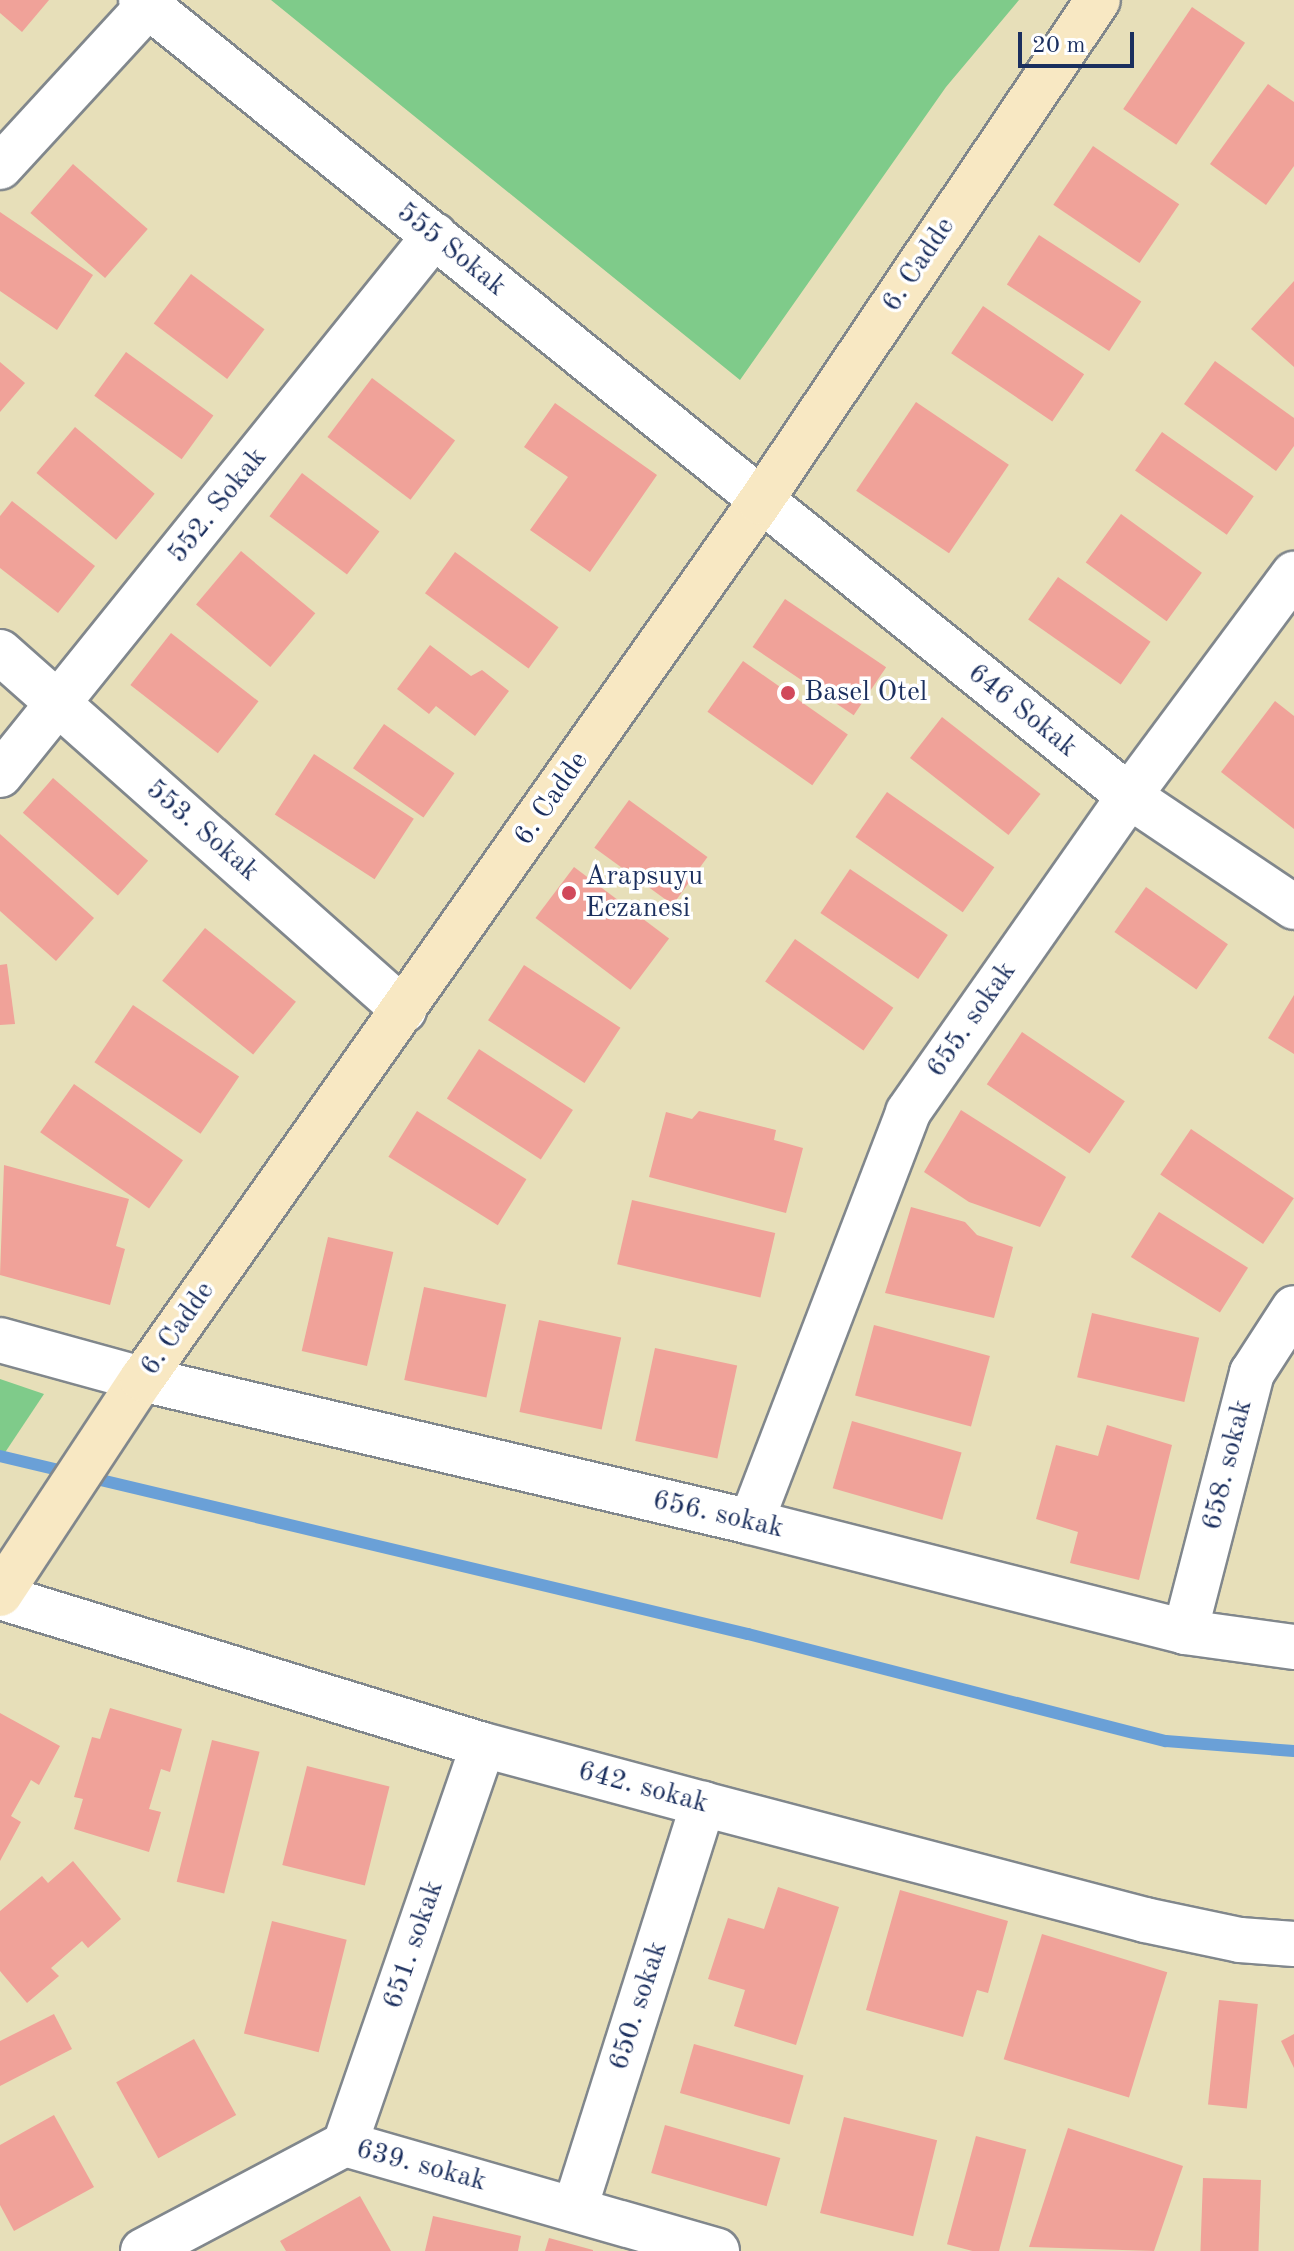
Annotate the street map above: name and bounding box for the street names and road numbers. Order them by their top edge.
street label: 555 Sokak [390,196,512,304]
street label: 6. Cadde [875,211,963,319]
street label: 552. Sokak [161,442,275,570]
street label: 646 Sokak [961,657,1083,765]
street label: 6. Cadde [508,746,596,852]
street label: 553. Sokak [139,773,265,889]
street label: 655. sokak [920,956,1024,1084]
street label: 6. Cadde [134,1276,222,1382]
street label: 658. sokak [1196,1396,1260,1534]
street label: 656. sokak [649,1484,787,1546]
street label: 642. sokak [574,1755,712,1821]
street label: 651. sokak [376,1876,452,2014]
street label: 650. sokak [602,1937,676,2075]
street label: 639. sokak [352,2133,490,2199]

